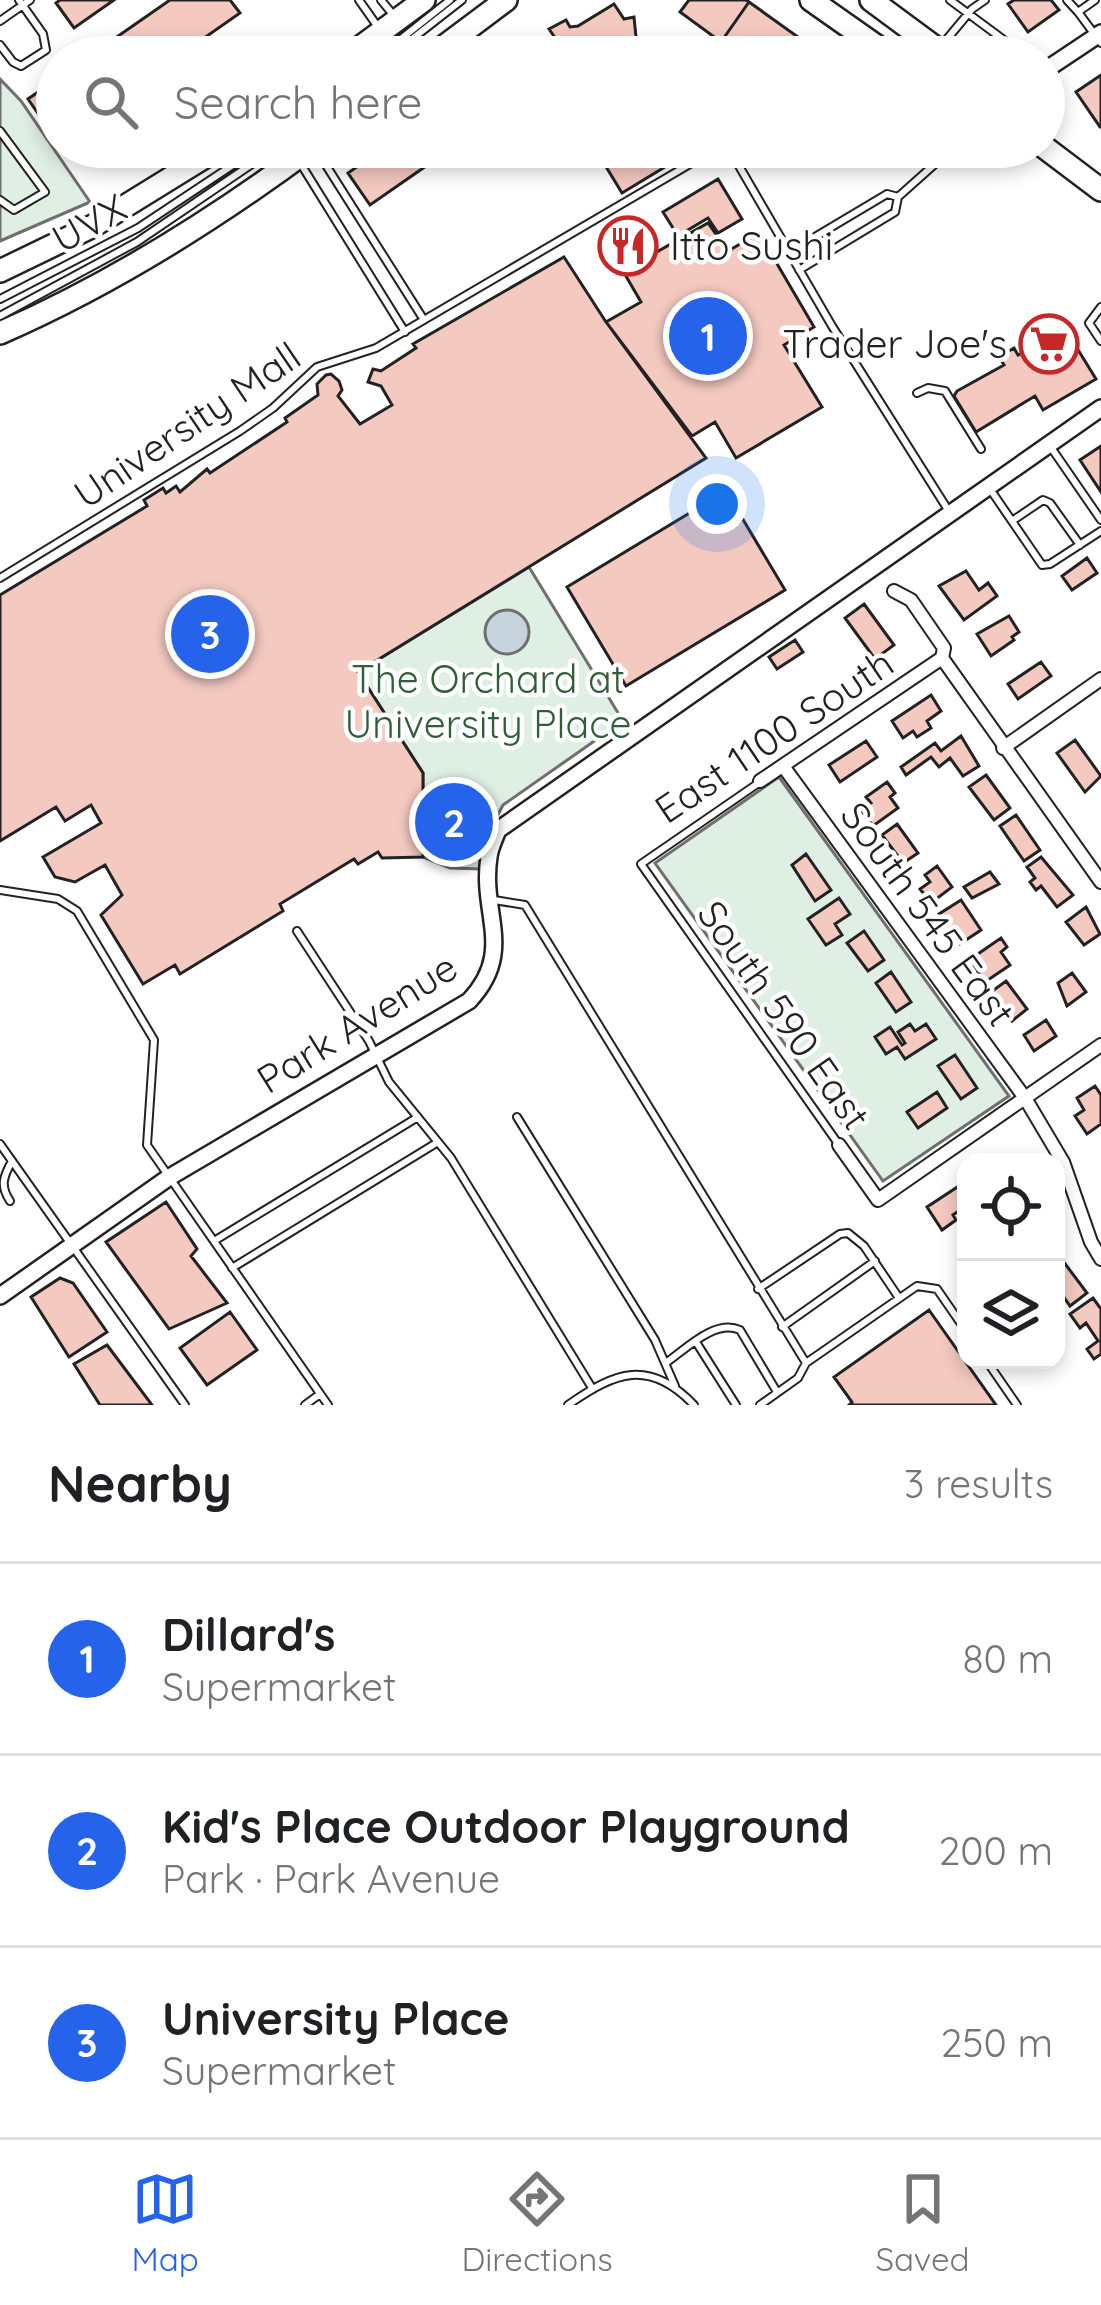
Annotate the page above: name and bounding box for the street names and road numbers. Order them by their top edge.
street label: UVX [43,182,134,263]
street label: University Mall [64,331,309,518]
street label: East 1100 South [645,638,902,833]
street label: South 545 East [831,792,1026,1035]
street label: South 590 East [688,891,881,1138]
street label: Park Avenue [248,942,466,1103]

